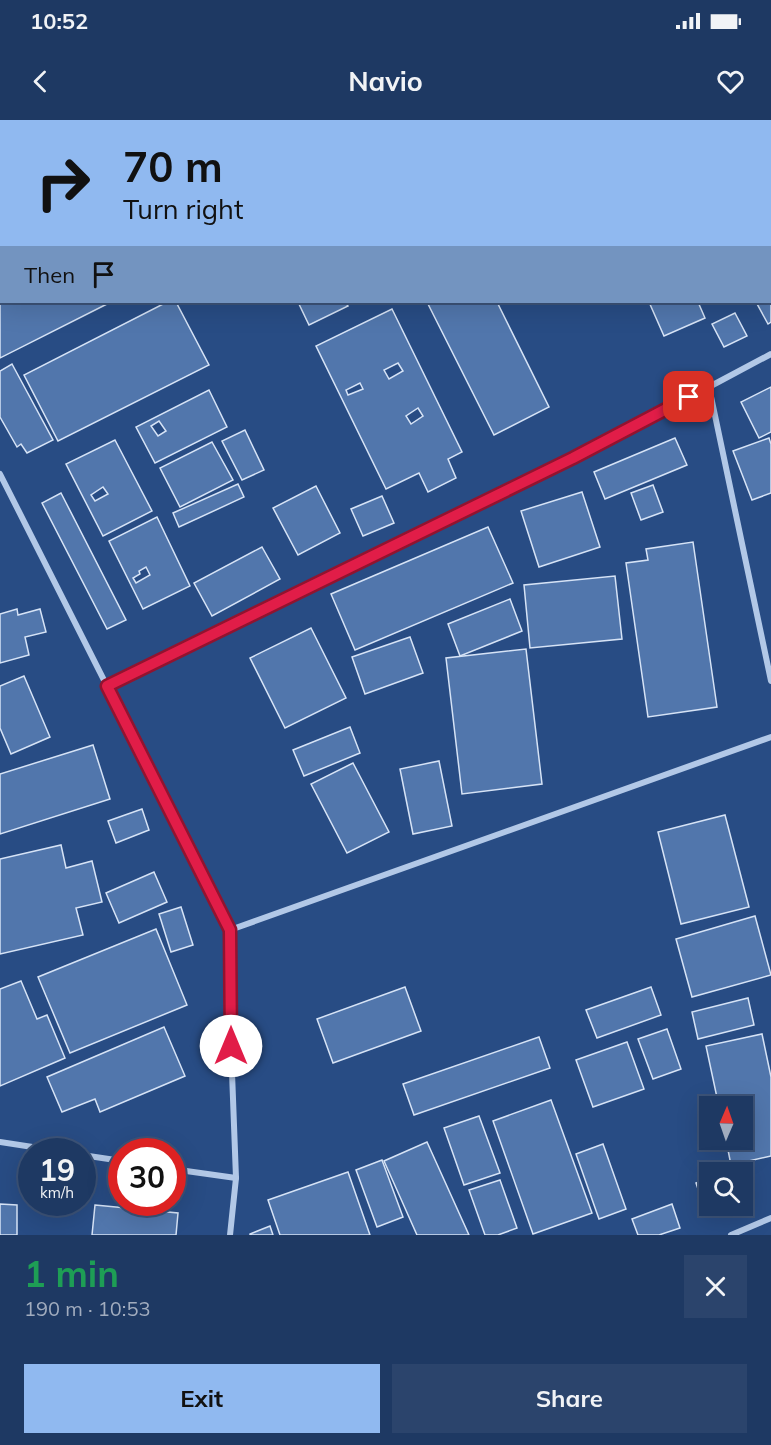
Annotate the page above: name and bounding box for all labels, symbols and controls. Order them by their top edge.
text: 10:52 [30,7,88,35]
text: Navio [348,64,423,98]
icon: back [24,65,57,98]
icon: heart [714,65,747,98]
text: 70 m [123,140,223,193]
icon: right [24,144,102,222]
text: Turn right [123,192,243,226]
icon: arrive [87,258,120,291]
text: Then [24,261,75,289]
pin [663,371,714,422]
icon: arrive [672,380,705,413]
position arrow [199,1014,263,1078]
north arrow [699,1096,753,1150]
map controls [699,1096,753,1216]
speed limit sign: 30 [108,1138,186,1216]
text: 19 [39,1151,75,1189]
button: search [699,1162,753,1216]
text: km/h [40,1183,74,1202]
text: 1 min [24,1251,119,1296]
button: close [684,1255,747,1318]
text: 190 m · 10:53 [24,1296,150,1321]
button: Exit [24,1364,380,1433]
button: Share [392,1364,747,1433]

